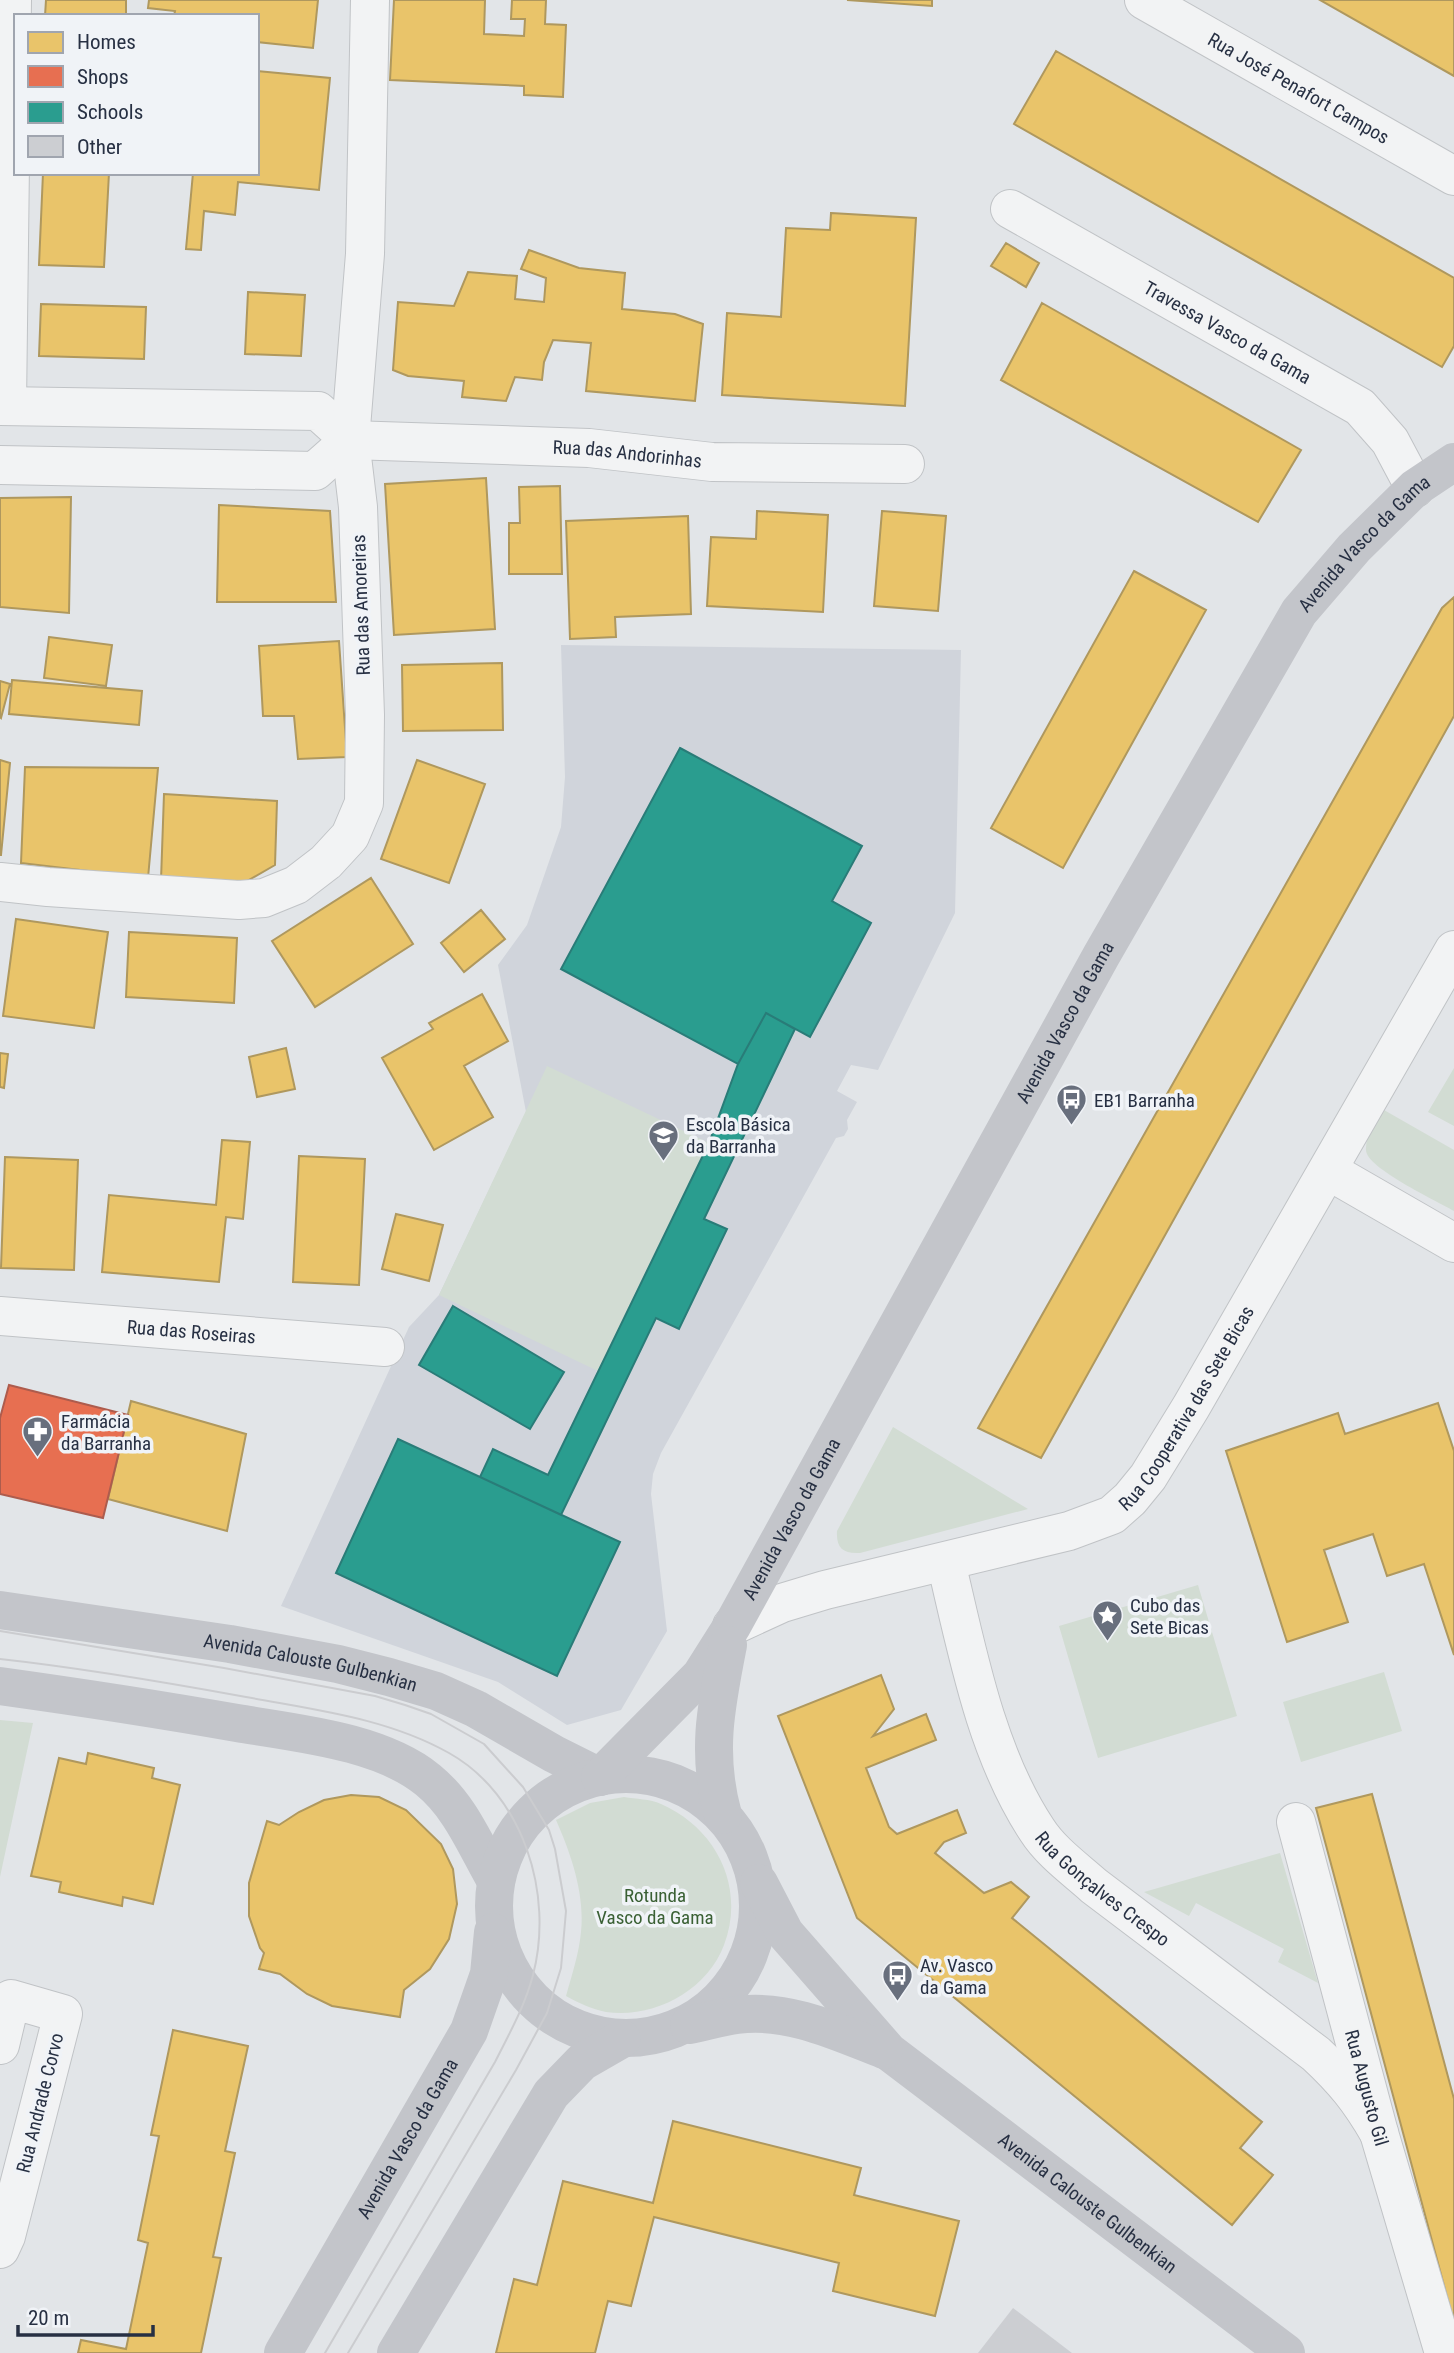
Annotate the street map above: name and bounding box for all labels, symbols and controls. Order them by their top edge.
legend [14,14,259,175]
street label: Rua José Penafort Campos [1204,27,1393,148]
text: Homes [77,30,136,54]
text: Shops [77,65,129,89]
text: Schools [77,100,143,124]
text: Other [77,135,122,159]
street label: Travessa Vasco da Gama [1140,276,1315,389]
street label: Rua das Andorinhas [552,435,703,472]
street label: Avenida Vasco da Gama [1293,470,1434,616]
street label: Rua das Amoreiras [347,534,375,676]
street label: Avenida Vasco da Gama [1011,937,1119,1107]
bus stop icon: EB1 Barranha [1054,1083,1088,1127]
place label: EB1 Barranha [1094,1089,1195,1112]
place label: Escola Básica da Barranha [686,1113,791,1158]
school or university icon: Escola Básica da Barranha [646,1118,680,1162]
street label: Rua Cooperativa das Sete Bicas [1114,1301,1258,1515]
street label: Rua das Roseiras [126,1315,257,1348]
place label: Farmácia da Barranha [61,1410,151,1455]
pharmacy icon: Farmácia da Barranha [21,1415,55,1459]
street label: Avenida Vasco da Gama [737,1434,845,1604]
place label: Cubo das Sete Bicas [1130,1594,1209,1639]
place icon: Cubo das Sete Bicas [1090,1599,1124,1643]
street label: Avenida Calouste Gulbenkian [202,1629,420,1696]
street label: Rua Gonçalves Crespo [1030,1827,1174,1951]
park label: Rotunda Vasco da Gama [596,1884,714,1929]
place label: Av. Vasco da Gama [920,1954,993,1999]
bus stop icon: Av. Vasco da Gama [880,1959,914,2003]
street label: Rua Augusto Gil [1340,2027,1394,2149]
street label: Rua Andrade Corvo [12,2031,68,2175]
street label: Avenida Vasco da Gama [352,2054,462,2223]
street label: Avenida Calouste Gulbenkian [994,2128,1182,2278]
scale bar [18,2294,152,2338]
text: 20 m [28,2306,69,2330]

